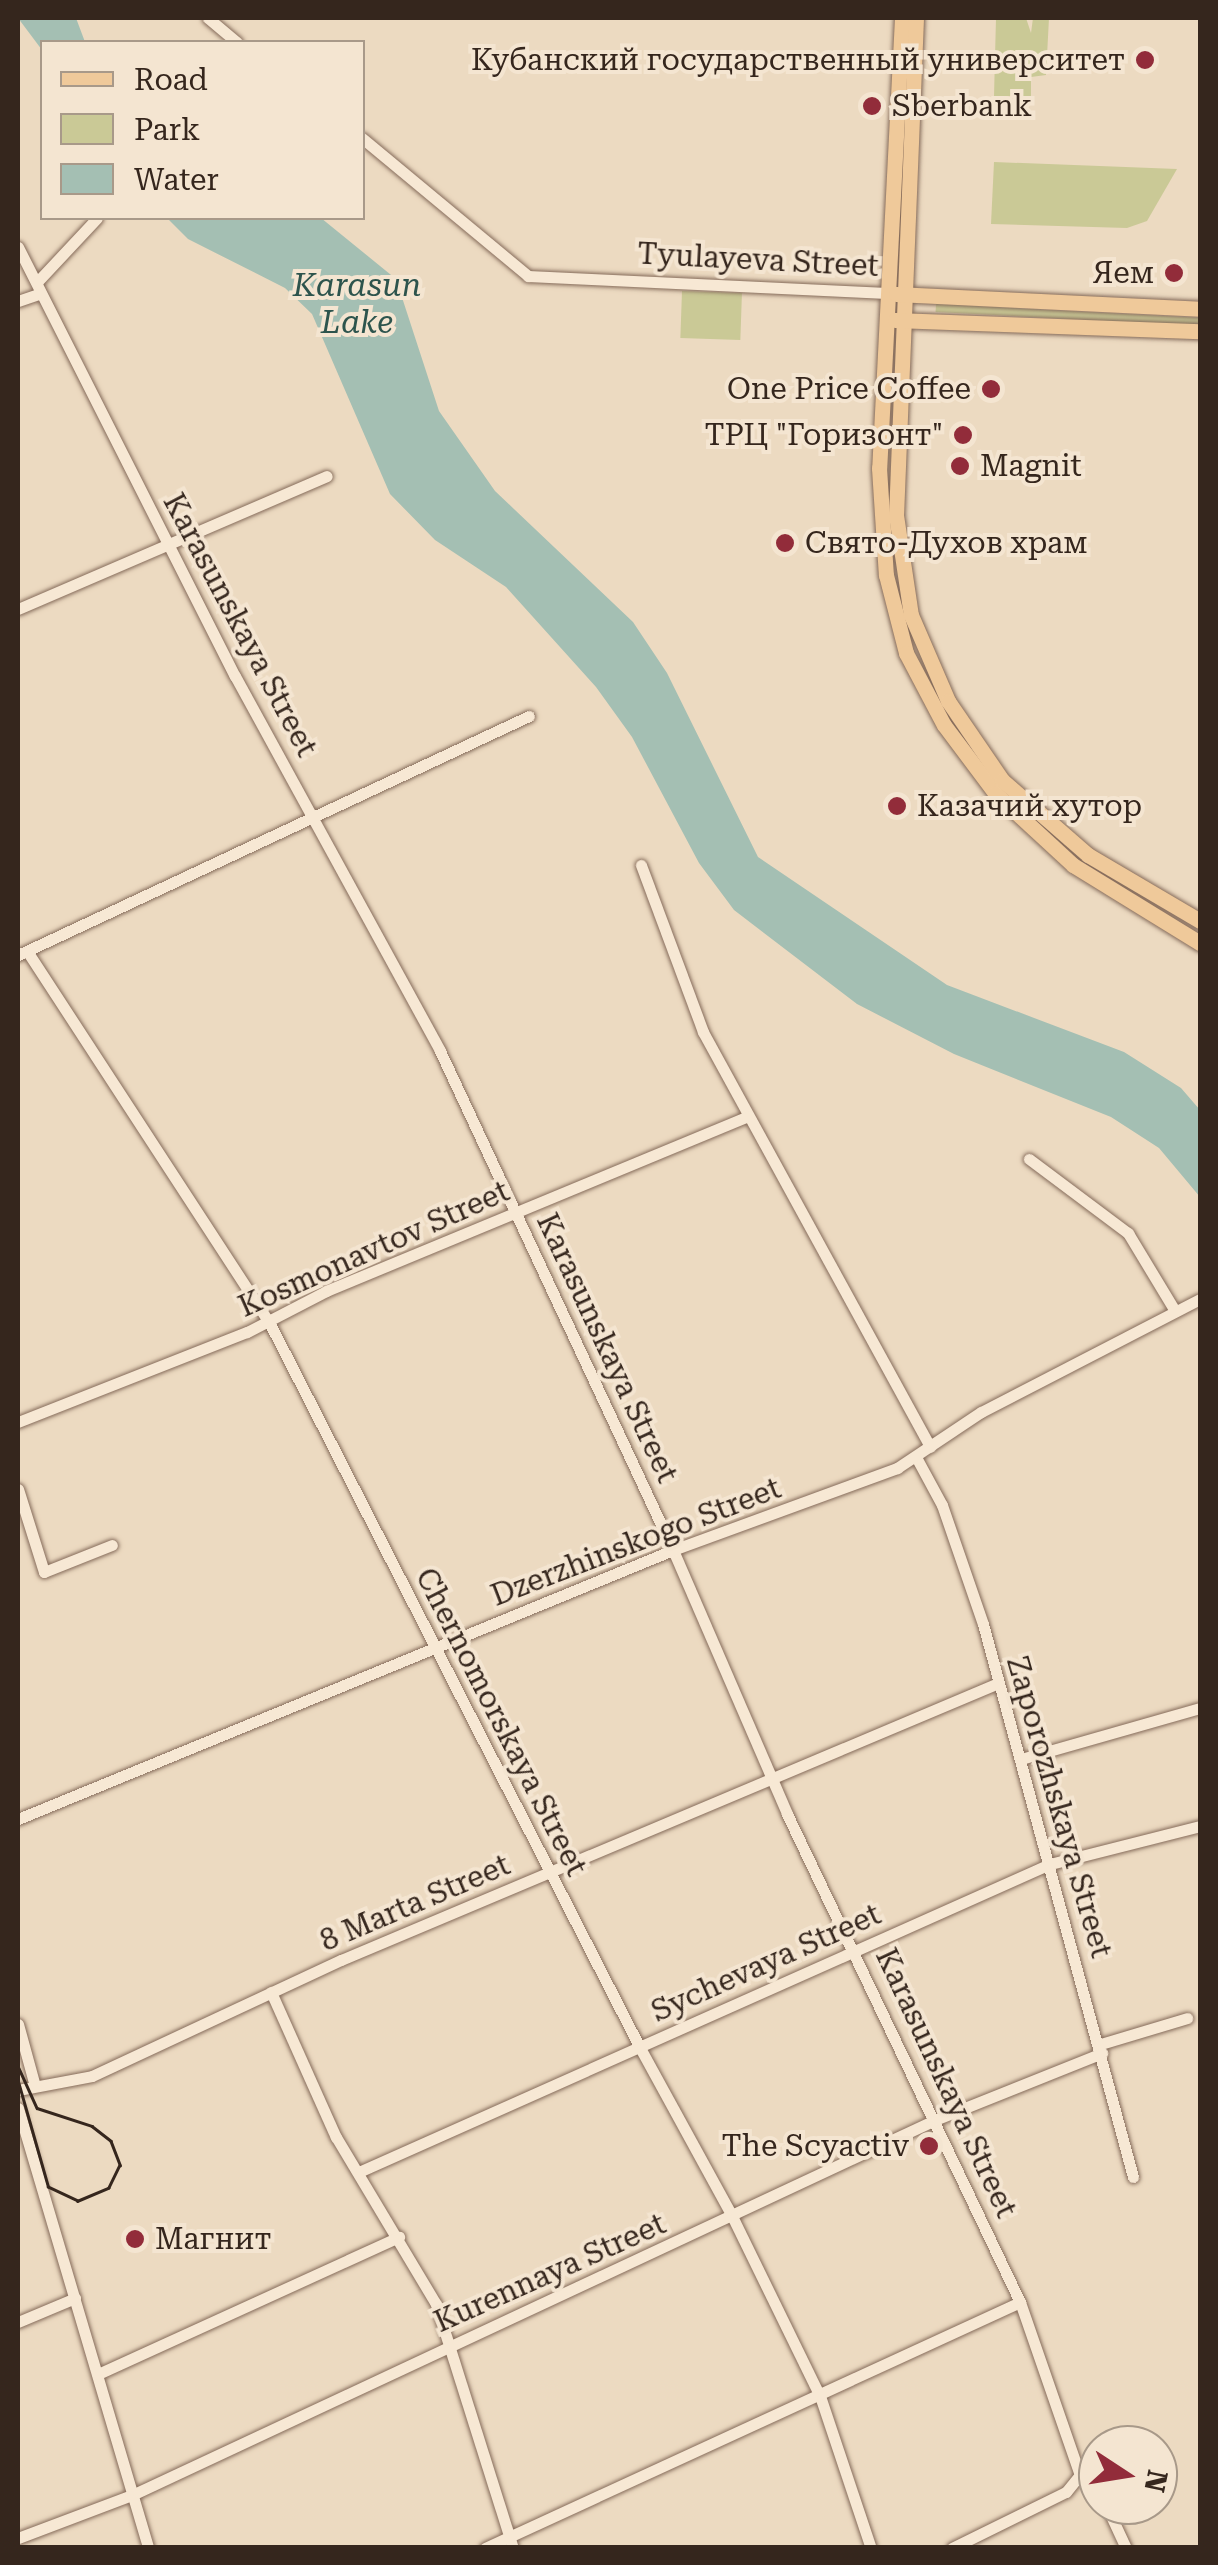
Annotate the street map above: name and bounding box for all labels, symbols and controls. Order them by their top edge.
legend [40,40,365,220]
place label: Кубанский государственный университет [471,42,1125,78]
marker: Кубанский государственный университет [1134,49,1156,71]
text: Road [134,62,208,97]
place label: Sberbank [892,88,1032,124]
marker: Sberbank [861,95,883,117]
text: Park [134,112,200,147]
text: Water [134,162,219,197]
street label: Tyulayeva Street [636,236,880,284]
place label: Яем [1093,255,1154,291]
marker: Яем [1163,262,1185,284]
water label: Karasun Lake [293,267,421,342]
place label: One Price Coffee [727,371,971,407]
marker: One Price Coffee [980,378,1002,400]
place label: ТРЦ "Горизонт" [704,417,943,453]
marker: ТРЦ "Горизонт" [952,424,974,446]
place label: Magnit [980,448,1082,484]
marker: Magnit [949,455,971,477]
street label: Karasunskaya Street [155,487,325,763]
place label: Свято-Духов храм [805,525,1088,561]
marker: Свято-Духов храм [774,532,796,554]
place label: Казачий хутор [917,788,1142,824]
marker: Казачий хутор [886,795,908,817]
street label: Kosmonavtov Street [233,1173,515,1325]
street label: Karasunskaya Street [529,1208,685,1488]
street label: Dzerzhinskogo Street [486,1470,786,1614]
street label: Chernomorskaya Street [408,1562,594,1882]
street label: Zaporozhskaya Street [999,1652,1119,1962]
street label: 8 Marta Street [315,1847,515,1959]
street label: Sychevaya Street [646,1896,886,2030]
street label: Karasunskaya Street [868,1943,1024,2223]
place label: The Scyactiv [721,2128,909,2164]
marker: The Scyactiv [918,2135,940,2157]
street label: Kurennaya Street [429,2206,671,2340]
place label: Магнит [155,2221,271,2257]
marker: Магнит [124,2228,146,2250]
north arrow [1078,2425,1178,2525]
text: N [1137,2467,1174,2495]

